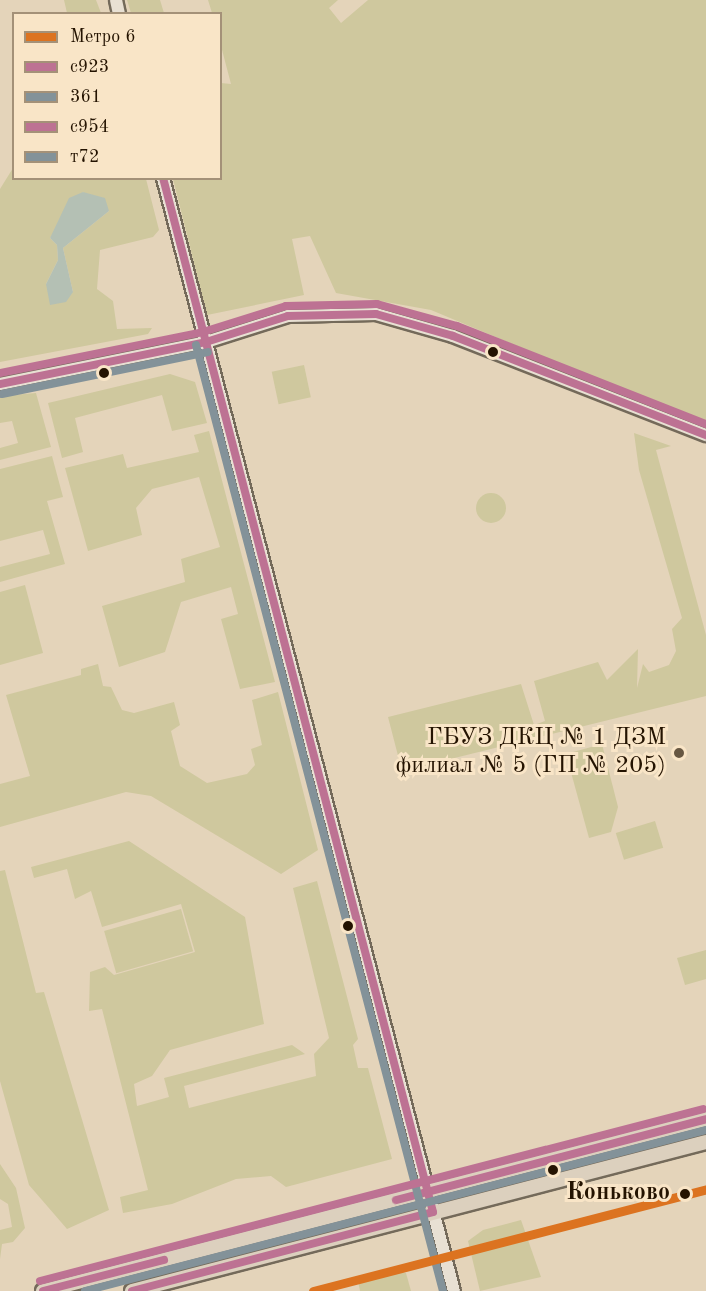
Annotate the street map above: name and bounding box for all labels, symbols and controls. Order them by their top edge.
legend [12,12,222,180]
text: Метро 6 [70,28,136,46]
text: с923 [70,58,109,76]
text: 361 [70,88,101,106]
text: с954 [70,118,109,136]
text: т72 [70,148,99,166]
unlabelled marker [487,346,499,358]
unlabelled marker [98,367,110,379]
place label: ГБУЗ ДКЦ № 1 ДЗМ филиал № 5 (ГП № 205) [395,725,666,781]
marker: ГБУЗ ДКЦ № 1 ДЗМ филиал № 5 (ГП № 205) [670,744,688,762]
unlabelled marker [342,920,354,932]
unlabelled marker [547,1164,559,1176]
place label: Коньково [566,1180,670,1208]
marker: Коньково [675,1184,695,1204]

